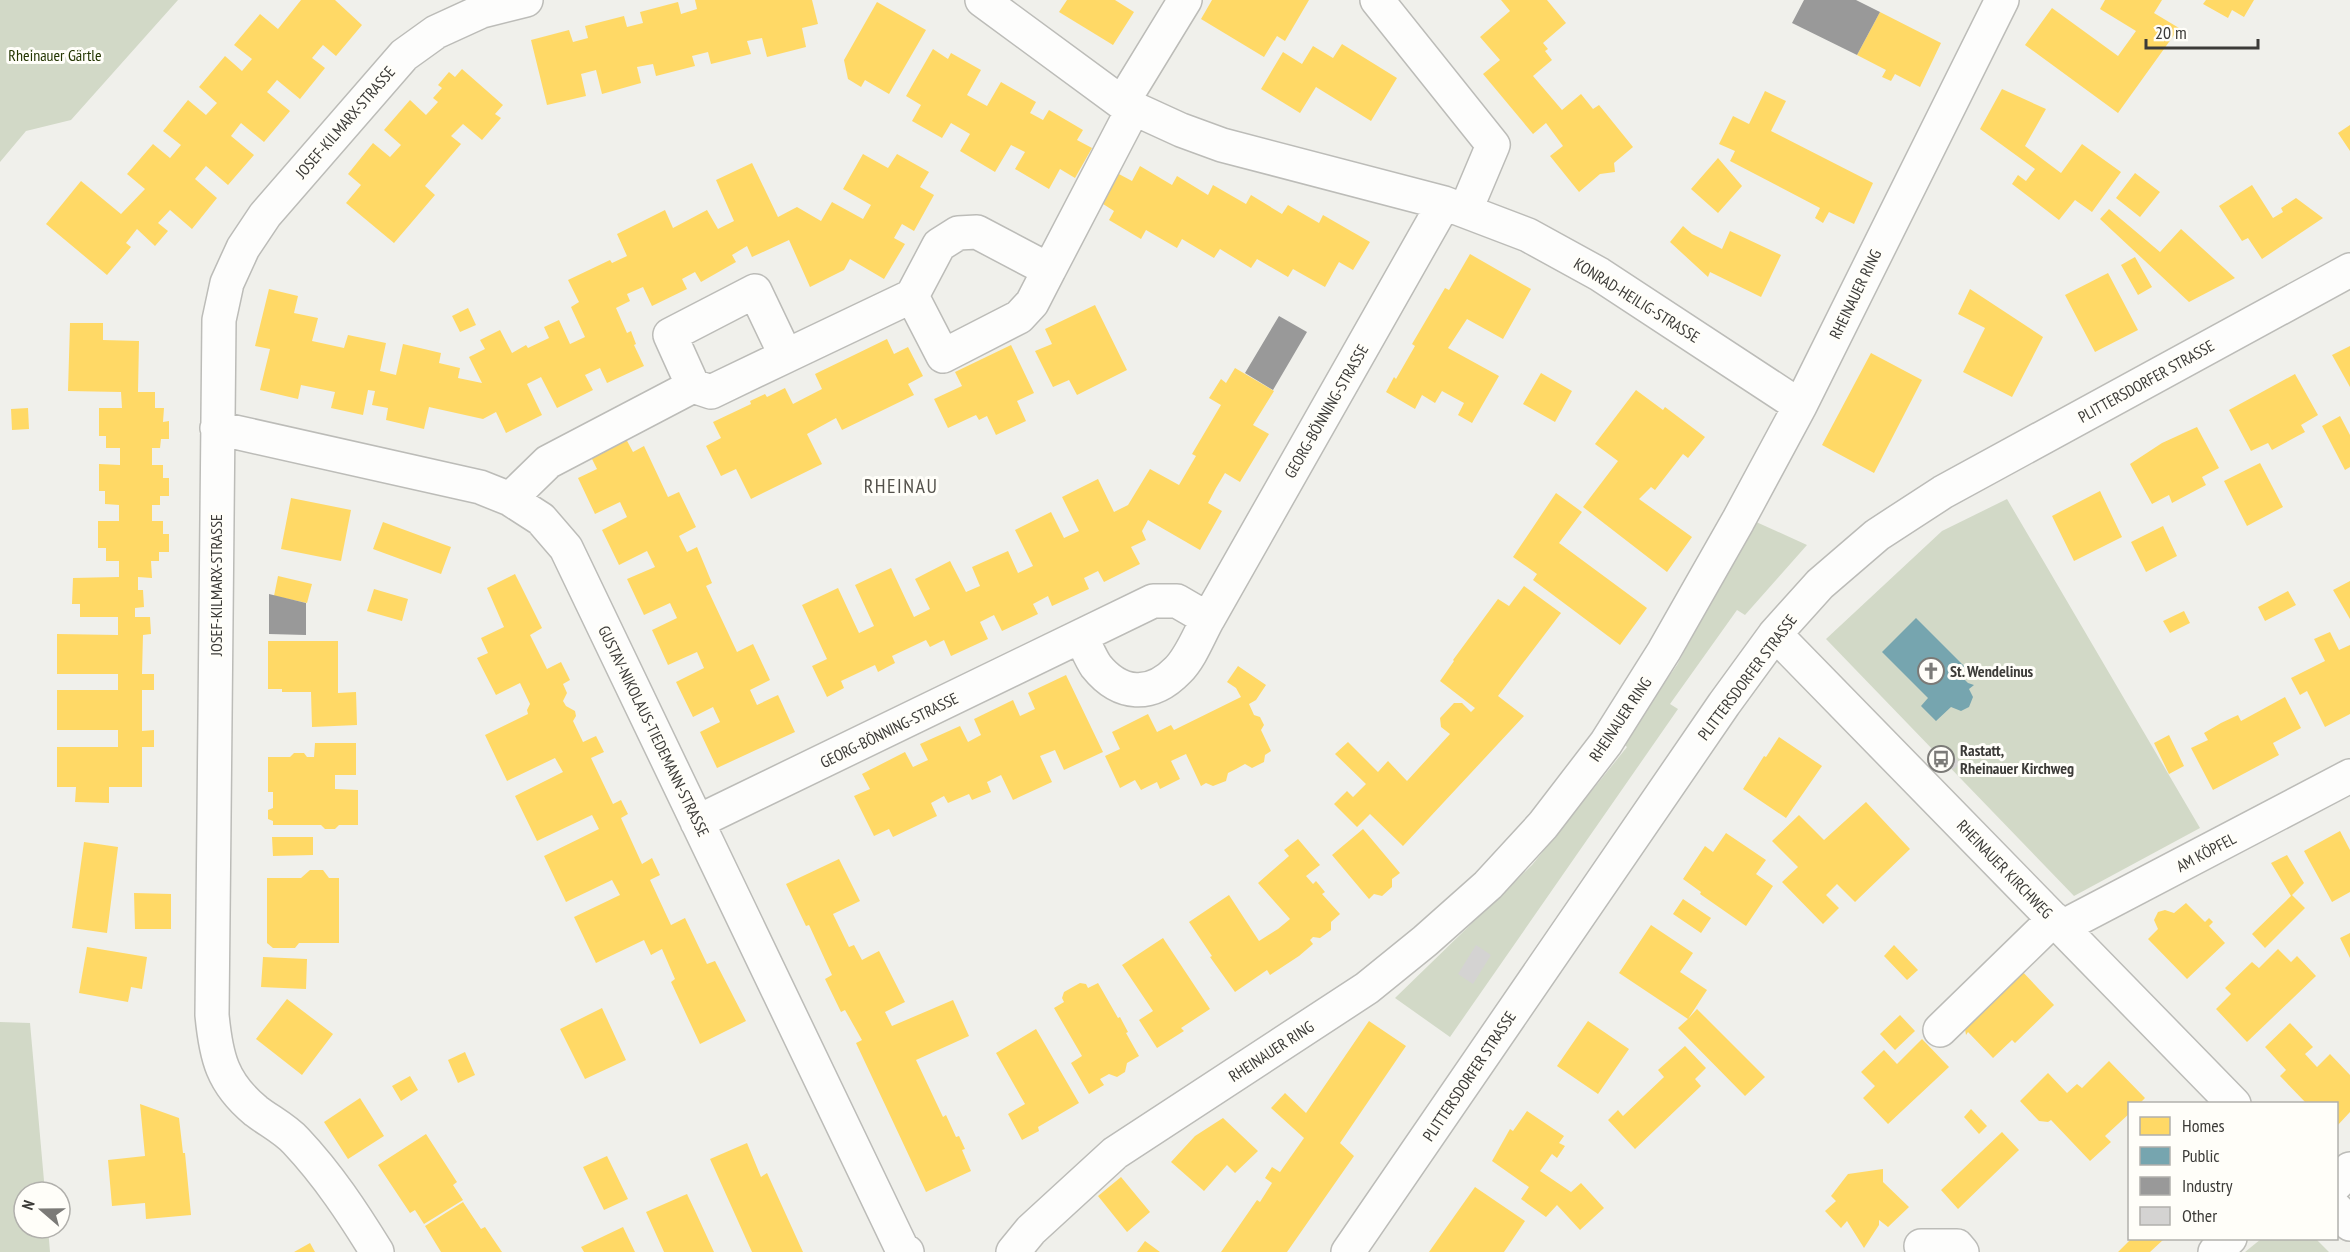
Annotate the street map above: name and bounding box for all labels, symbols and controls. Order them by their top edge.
scale bar [2146,12,2258,50]
text: 20 m [2155,21,2187,44]
park label: Rheinauer Gärtle [8,45,102,65]
street label: JOSEF-KILMARX-STRASSE [290,62,399,183]
street label: RHEINAUER RING [1825,246,1885,342]
street label: KONRAD-HEILIG-STRASSE [1570,253,1704,347]
street label: PLITTERSDORFER STRASSE [2074,335,2218,427]
street label: GEORG-BÖNNING-STRASSE [1280,340,1373,481]
district label: RHEINAU [864,473,938,499]
street label: JOSEF-KILMARX-STRASSE [206,514,226,657]
street label: PLITTERSDORFER STRASSE [1693,610,1801,744]
street label: GUSTAV-NIKOLAUS-TIEDEMANN-STRASSE [594,622,714,840]
church icon: St. Wendelinus [1916,656,1946,686]
place label: St. Wendelinus [1950,661,2034,681]
street label: RHEINAUER RING [1585,673,1656,765]
street label: GEORG-BÖNNING-STRASSE [817,688,961,772]
place label: Rastatt, Rheinauer Kirchweg [1960,740,2074,778]
bus stop icon: Rastatt, Rheinauer Kirchweg [1926,744,1956,774]
street label: RHEINAUER KIRCHWEG [1953,815,2057,923]
street label: AM KÖPFEL [2173,828,2240,876]
street label: PLITTERSDORFER STRASSE [1418,1007,1520,1145]
street label: RHEINAUER RING [1225,1016,1317,1086]
legend [2128,1102,2338,1240]
text: Homes [2182,1114,2225,1137]
text: Public [2182,1144,2220,1167]
text: Industry [2182,1174,2233,1197]
north arrow [12,1180,72,1240]
text: N [17,1197,39,1212]
text: Other [2182,1204,2217,1227]

